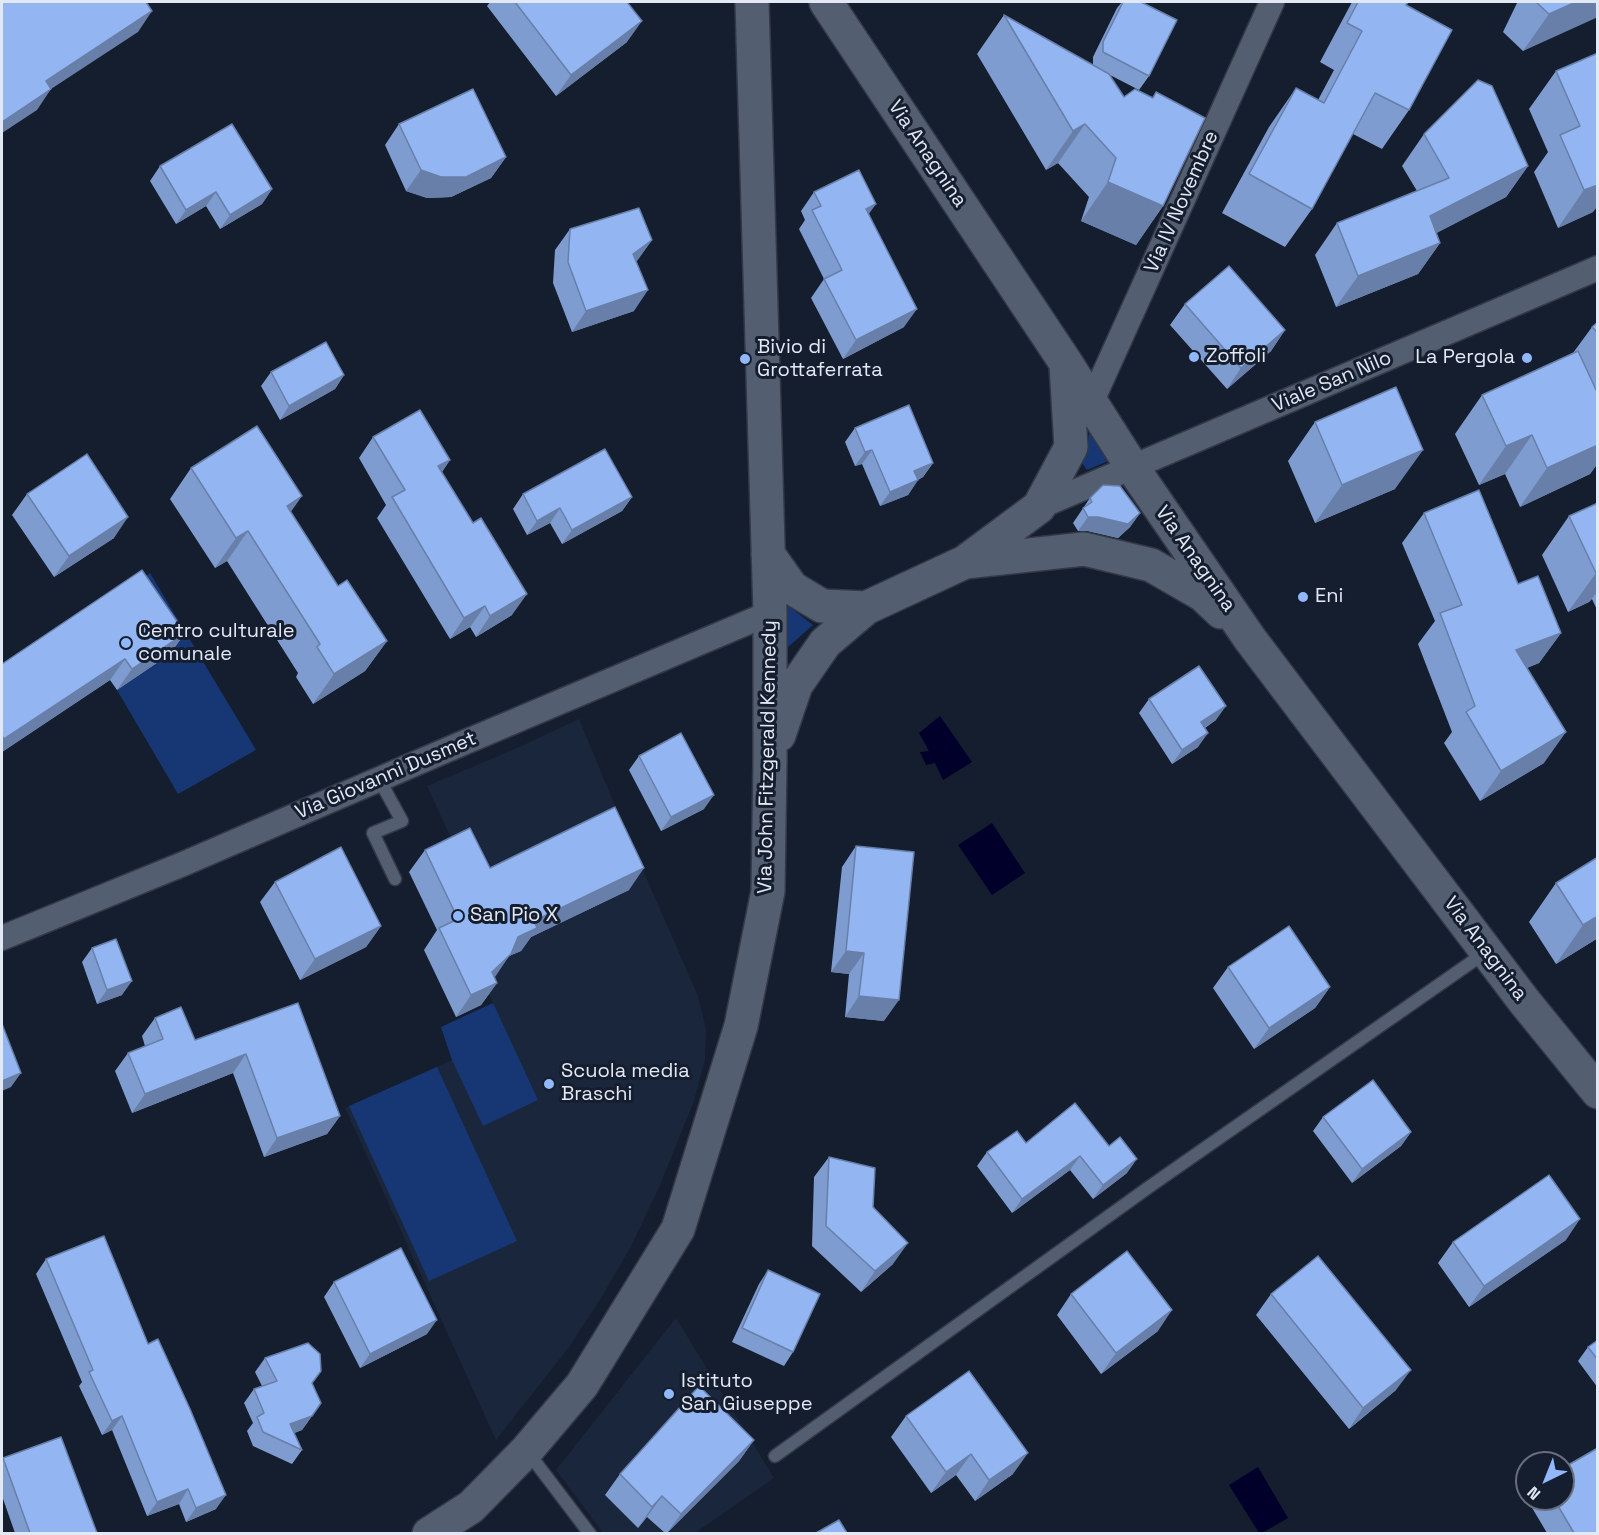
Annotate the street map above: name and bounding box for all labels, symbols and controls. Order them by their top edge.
street label: Via Anagnina [882,96,972,212]
street label: Via IV Novembre [1140,127,1224,277]
place label: Bivio di Grottaferrata [757,336,883,383]
place label: Zoffoli [1206,345,1266,369]
street label: Viale San Nilo [1269,346,1395,418]
place label: La Pergola [1415,346,1515,370]
marker: Zoffoli [1187,350,1201,364]
marker: La Pergola [1520,351,1534,365]
marker: Bivio di Grottaferrata [738,352,752,366]
street label: Via Anagnina [1150,501,1240,617]
place label: Eni [1315,585,1343,609]
marker: Eni [1296,590,1310,604]
place label: Centro culturale comunale [138,620,295,667]
street label: Via John Fitzgerald Kennedy [754,620,782,894]
marker: Centro culturale comunale [119,636,133,650]
street label: Via Giovanni Dusmet [292,727,480,825]
street label: Via Anagnina [1438,892,1532,1006]
place label: San Pio X [470,904,558,928]
marker: San Pio X [451,909,465,923]
place label: Scuola media Braschi [561,1060,690,1107]
marker: Scuola media Braschi [542,1077,556,1091]
place label: Istituto San Giuseppe [681,1370,812,1417]
marker: Istituto San Giuseppe [662,1387,676,1401]
north arrow [1515,1451,1575,1511]
text: N [1523,1482,1545,1504]

